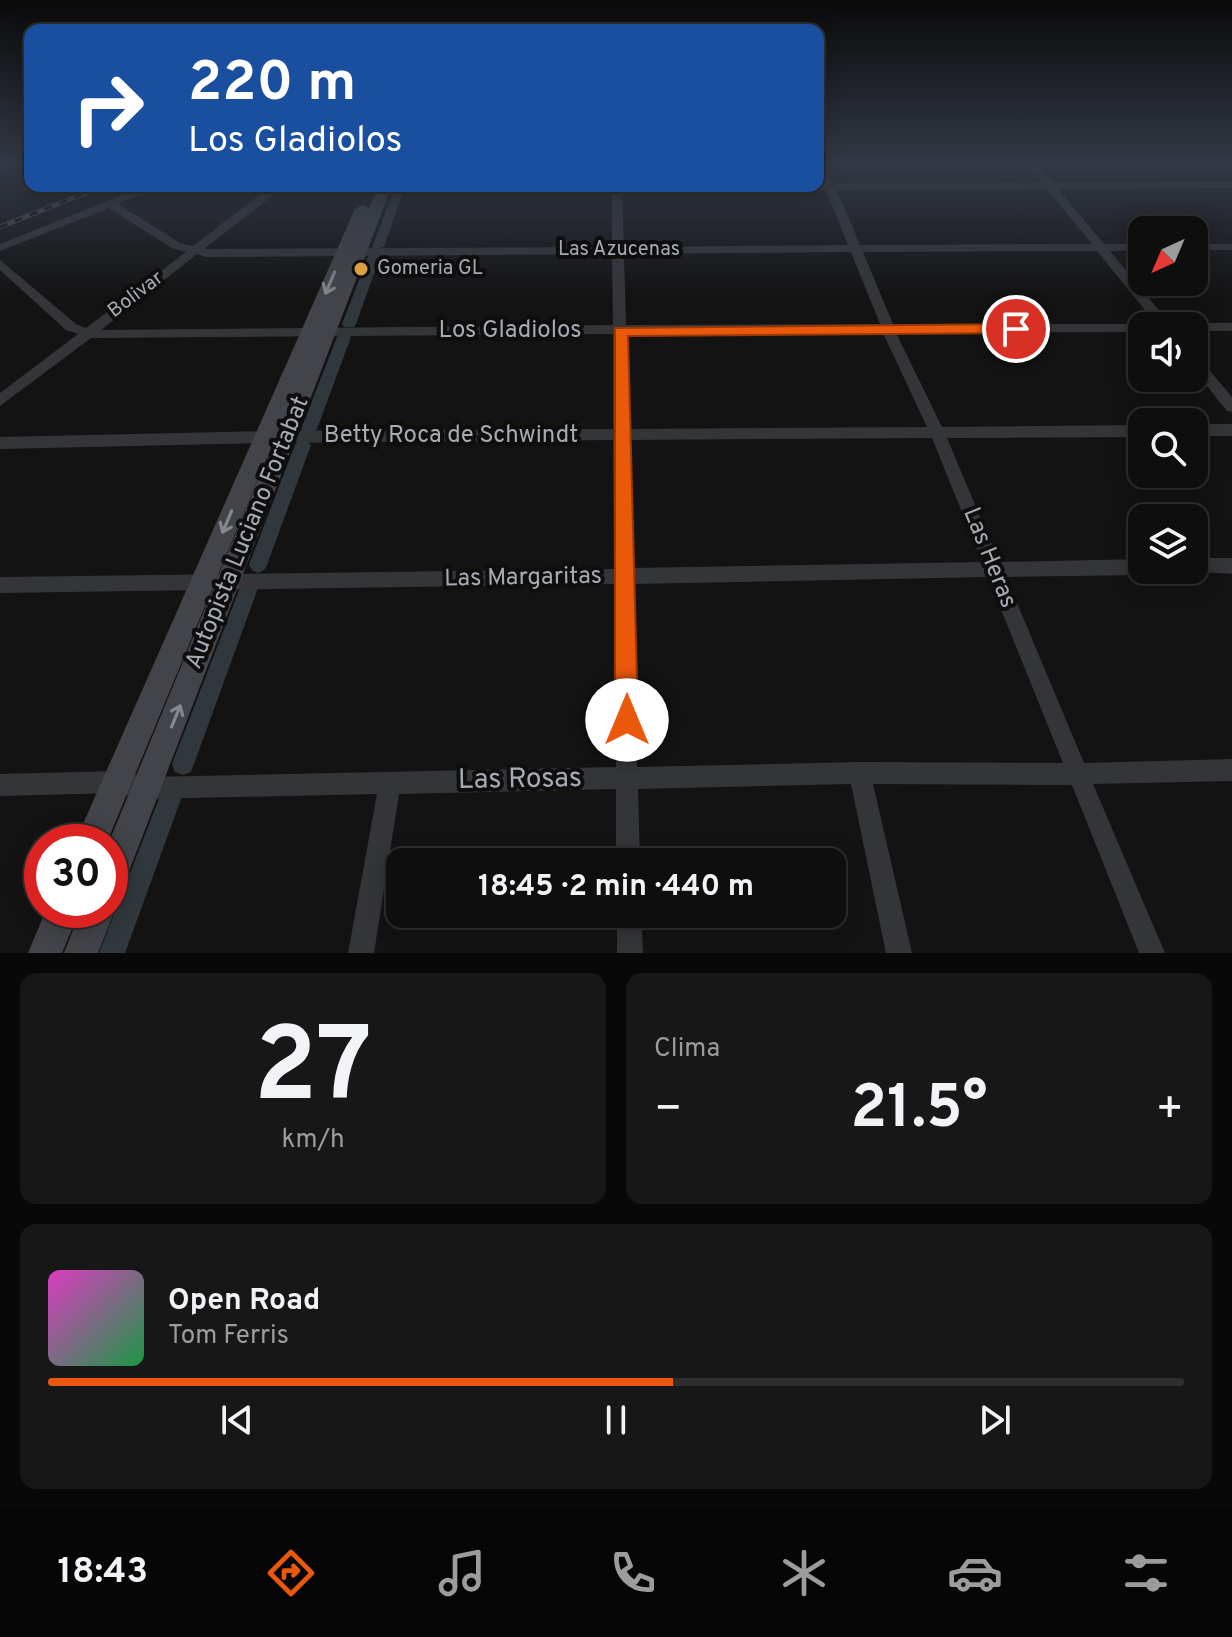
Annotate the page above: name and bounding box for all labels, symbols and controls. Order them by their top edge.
text: 220 m [188,50,356,120]
icon: right [56,56,160,160]
text: Los Gladiolos [188,119,402,165]
north arrow [1128,216,1208,296]
map controls [1128,216,1208,584]
street label: Las Azucenas [558,237,680,263]
place label: Gomeria GL [377,256,483,282]
marker: Gomeria GL [352,260,370,278]
street label: Bolivar [103,265,169,324]
one-way arrow [321,270,336,295]
pin [982,295,1050,363]
icon: arrive [994,307,1038,351]
button: sound [1128,312,1208,392]
street label: Los Gladiolos [439,316,581,346]
street label: Autopista Luciano Fortabat [179,392,317,674]
button: search [1128,408,1208,488]
street label: Betty Roca de Schwindt [324,421,578,451]
street label: Las Heras [955,503,1023,613]
button: layers [1128,504,1208,584]
one-way arrow [219,509,234,534]
street label: Las Margaritas [444,562,602,594]
position arrow [585,678,669,762]
one-way arrow [169,704,184,729]
street label: Las Rosas [458,761,582,799]
speed limit sign: 30 [24,824,128,928]
text: 18:45 · 2 min · 440 m [478,869,754,906]
text: 27 [254,1006,372,1138]
text: Clima [654,1033,720,1066]
text: 21.5° [850,1073,988,1149]
text: − [654,1083,682,1139]
text: + [1156,1083,1184,1139]
text: km/h [281,1124,345,1157]
text: Open Road [168,1283,320,1320]
text: Tom Ferris [168,1320,289,1353]
icon: previous [215,1398,259,1442]
icon: pause [594,1398,638,1442]
icon: next [973,1398,1017,1442]
icon: directions [263,1545,319,1601]
icon: music [434,1545,490,1601]
icon: phone [605,1545,661,1601]
icon: climate [776,1545,832,1601]
icon: car [947,1545,1003,1601]
icon: filters [1118,1545,1174,1601]
text: 18:43 [58,1550,148,1596]

